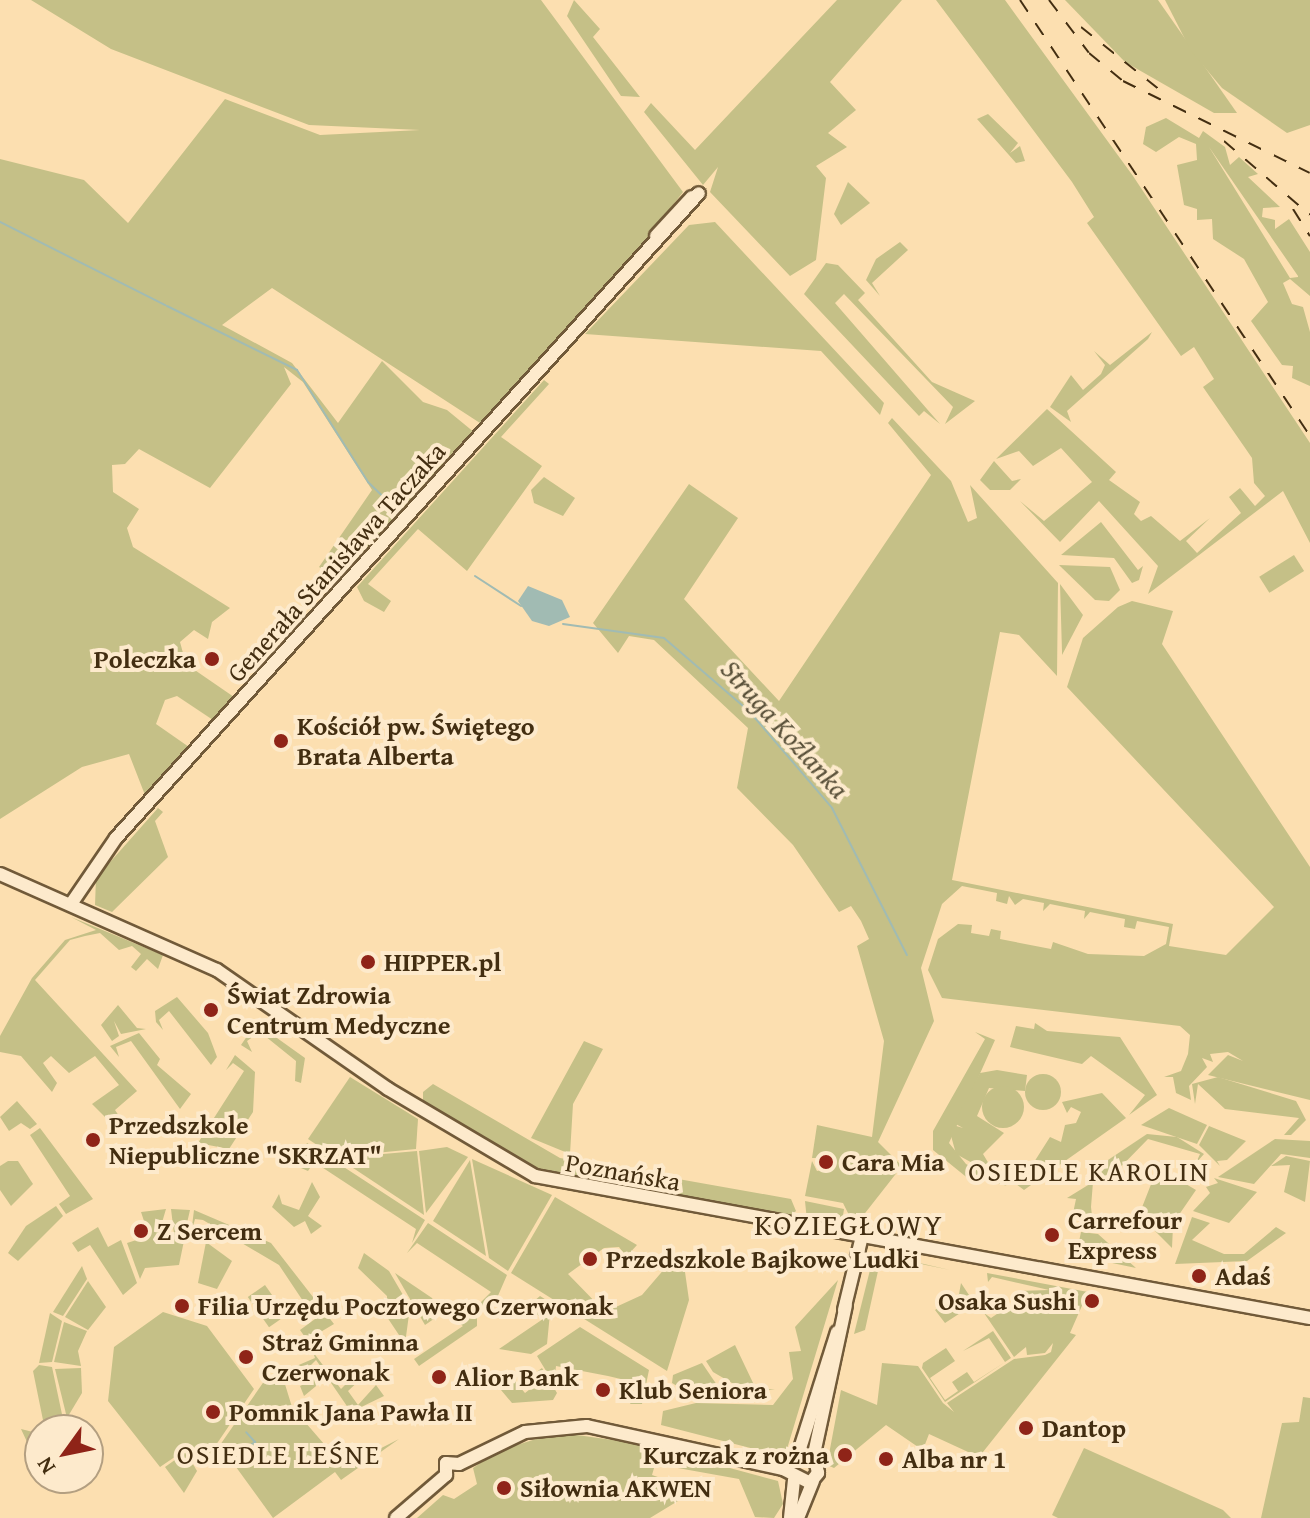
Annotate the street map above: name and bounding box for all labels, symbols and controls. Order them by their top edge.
street label: Generała Stanisława Taczaka [220,436,452,688]
place label: Poleczka [94,643,196,675]
marker: Poleczka [203,650,221,668]
water label: Struga Koźlanka [714,653,856,805]
place label: Kościół pw. Świętego Brata Alberta [297,710,535,772]
marker: Kościół pw. Świętego Brata Alberta [272,732,290,750]
place label: HIPPER.pl [384,946,501,978]
marker: HIPPER.pl [359,953,377,971]
place label: Świat Zdrowia Centrum Medyczne [227,979,450,1040]
marker: Świat Zdrowia Centrum Medyczne [202,1001,220,1019]
place label: Przedszkole Niepubliczne "SKRZAT" [109,1109,382,1170]
marker: Przedszkole Niepubliczne "SKRZAT" [84,1131,102,1149]
place label: Cara Mia [842,1146,945,1178]
street label: Poznańska [563,1147,683,1197]
marker: Cara Mia [817,1153,835,1171]
district label: OSIEDLE KAROLIN [968,1154,1210,1188]
place label: Carrefour Express [1068,1204,1182,1266]
district label: KOZIEGŁOWY [754,1206,944,1242]
place label: Z Sercem [157,1215,262,1247]
marker: Z Sercem [132,1222,150,1240]
marker: Carrefour Express [1043,1226,1061,1244]
place label: Przedszkole Bajkowe Ludki [606,1243,919,1275]
marker: Przedszkole Bajkowe Ludki [581,1250,599,1268]
place label: Adaś [1215,1260,1271,1292]
marker: Adaś [1190,1267,1208,1285]
place label: Osaka Sushi [938,1285,1076,1317]
place label: Filia Urzędu Pocztowego Czerwonak [198,1290,613,1322]
marker: Osaka Sushi [1083,1292,1101,1310]
marker: Filia Urzędu Pocztowego Czerwonak [173,1297,191,1315]
place label: Straż Gminna Czerwonak [262,1326,419,1388]
marker: Straż Gminna Czerwonak [237,1348,255,1366]
place label: Alior Bank [455,1361,579,1393]
marker: Alior Bank [430,1368,448,1386]
place label: Klub Seniora [619,1374,767,1406]
marker: Klub Seniora [594,1381,612,1399]
place label: Pomnik Jana Pawła II [229,1396,473,1428]
marker: Pomnik Jana Pawła II [204,1403,222,1421]
place label: Dantop [1042,1412,1126,1444]
north arrow [24,1414,104,1494]
marker: Dantop [1017,1419,1035,1437]
district label: OSIEDLE LEŚNE [177,1437,381,1471]
place label: Kurczak z rożna [643,1439,829,1471]
place label: Alba nr 1 [902,1443,1006,1475]
marker: Kurczak z rożna [836,1446,854,1464]
marker: Alba nr 1 [877,1450,895,1468]
text: N [28,1451,63,1481]
place label: Siłownia AKWEN [520,1472,711,1504]
marker: Siłownia AKWEN [495,1479,513,1497]

